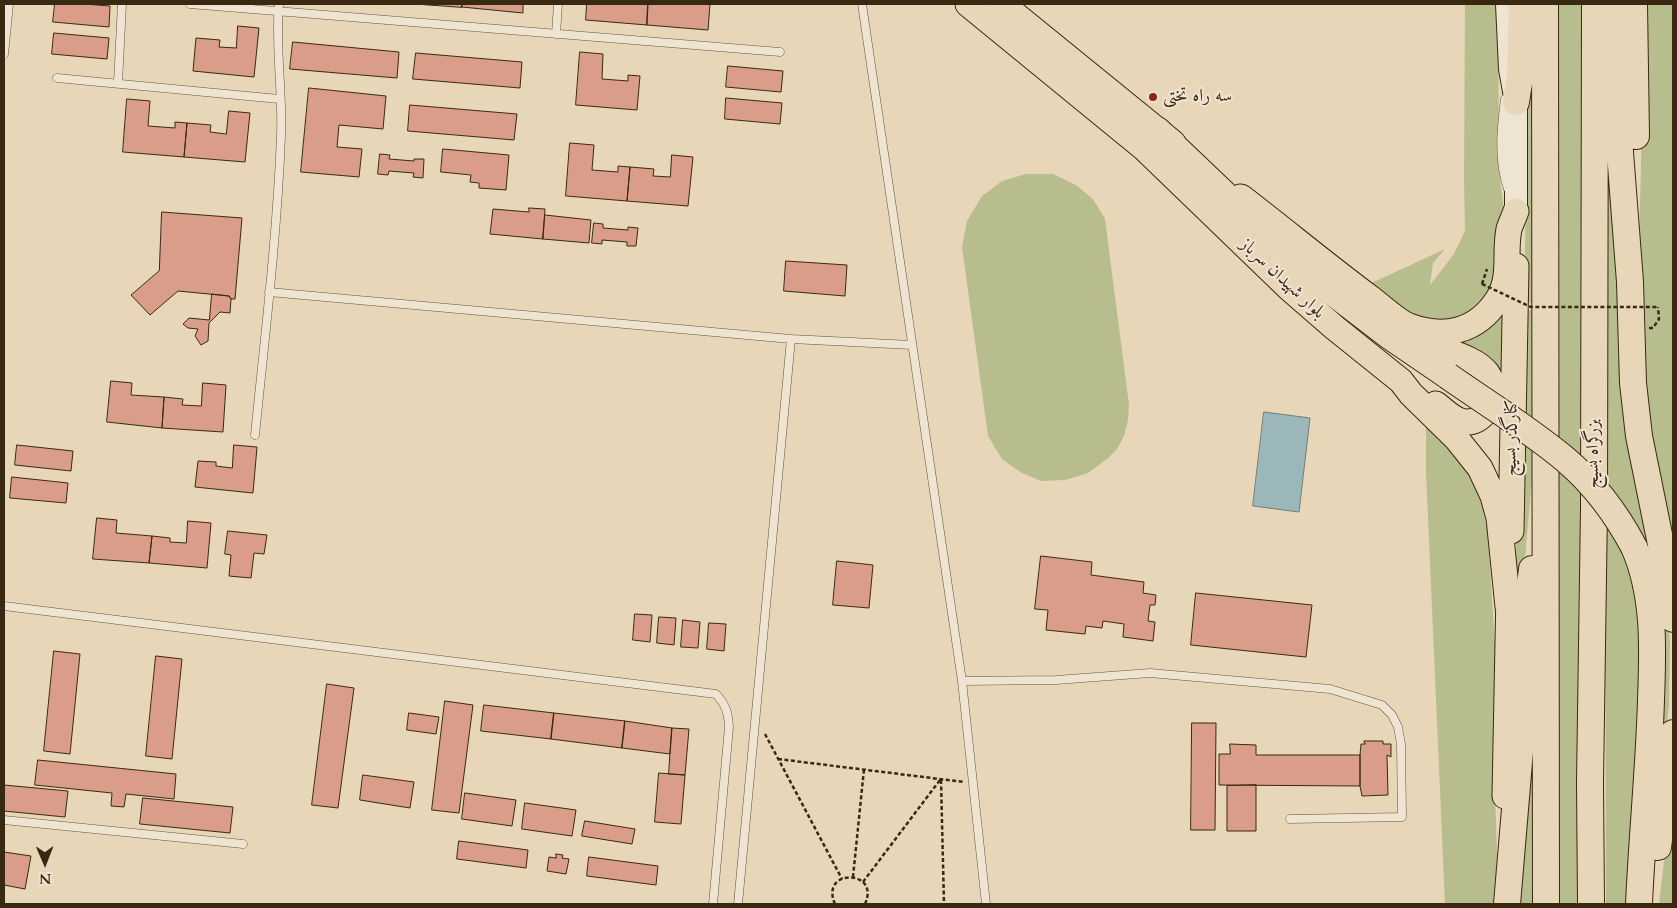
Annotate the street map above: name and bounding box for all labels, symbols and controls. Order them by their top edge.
place label: سه راه تختی [1163,86,1232,108]
marker: سه راه تختی [1147,91,1159,103]
street label: بلوار شهیدان سرباز [1235,234,1329,324]
street label: کنارگذر بسیج [1501,400,1523,476]
street label: بزرگراه بسیج [1583,419,1605,489]
north arrow [20,838,70,888]
text: N [39,869,52,888]

